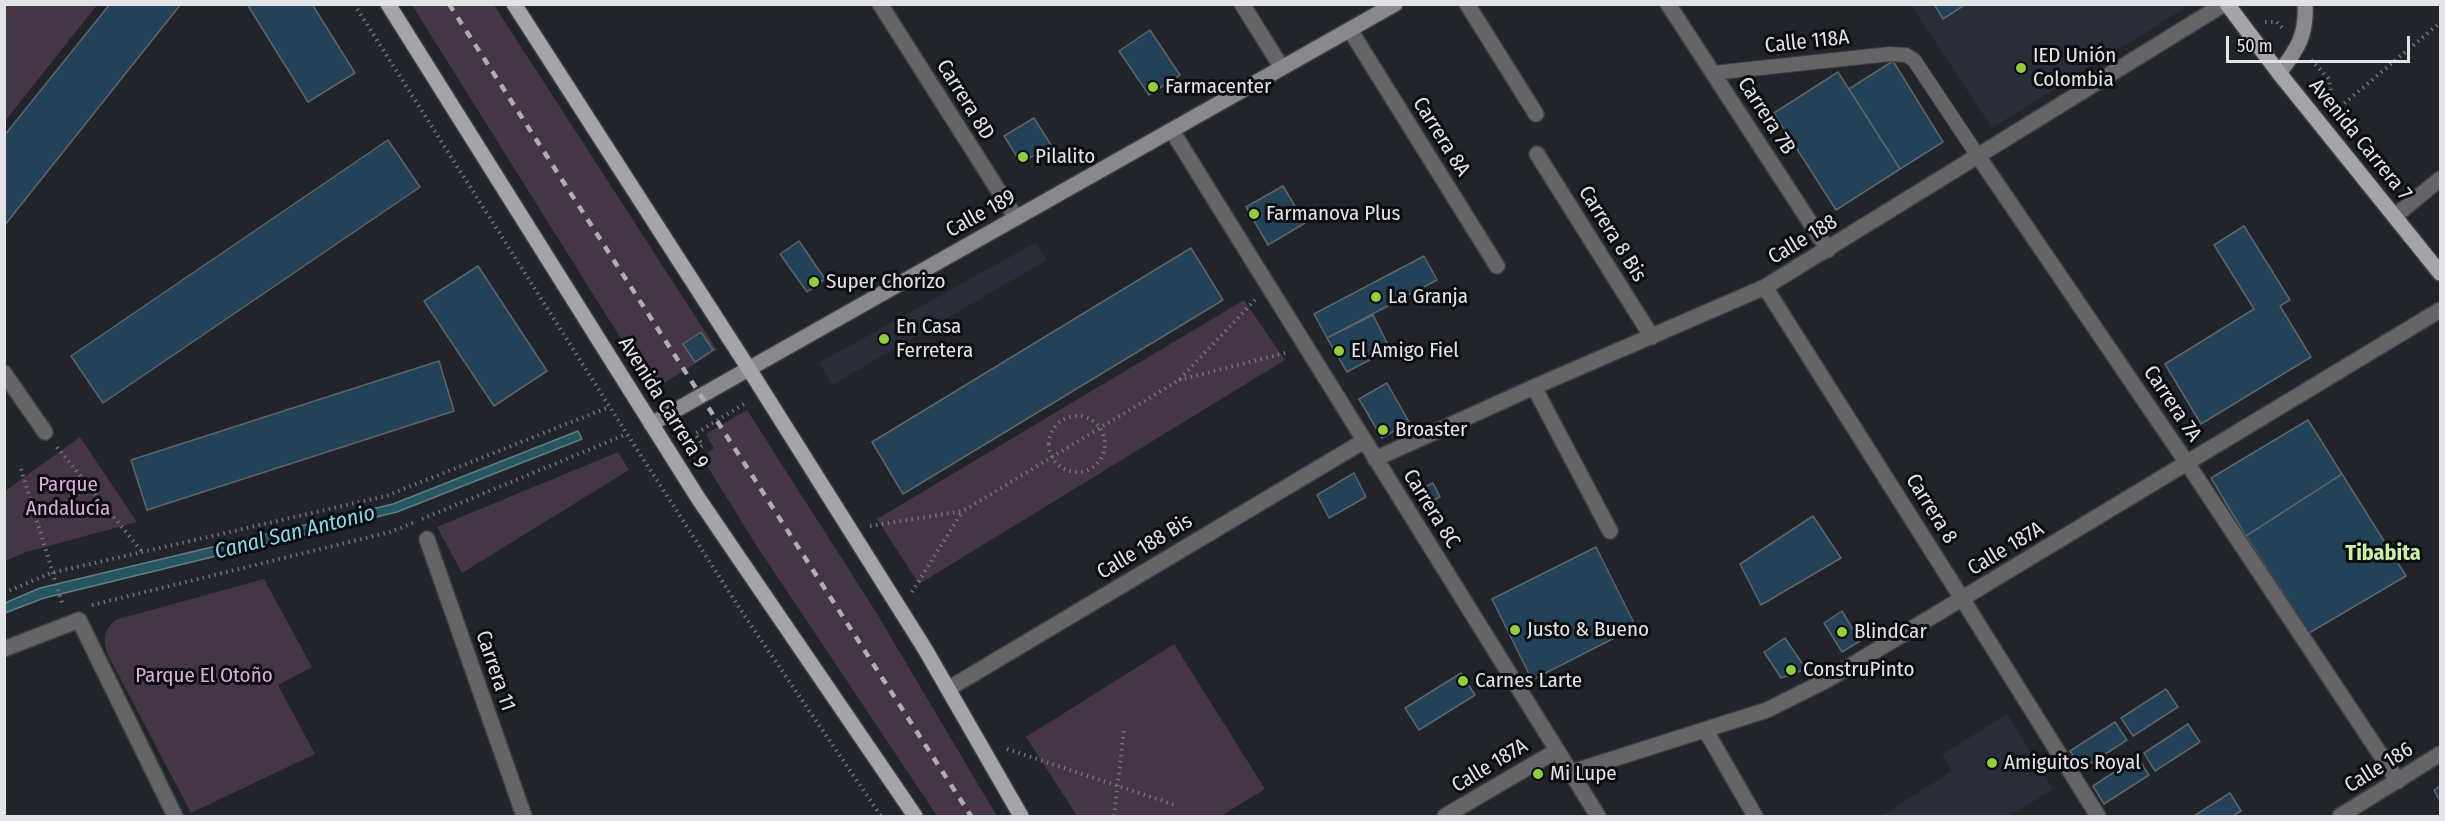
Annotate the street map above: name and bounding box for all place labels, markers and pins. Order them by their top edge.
place label: IED Unión Colombia [2033,43,2116,93]
marker: IED Unión Colombia [2014,61,2028,75]
place label: Farmacenter [1165,74,1271,100]
marker: Farmacenter [1146,80,1160,94]
place label: Pilalito [1035,144,1095,170]
marker: Pilalito [1016,150,1030,164]
place label: Farmanova Plus [1266,201,1401,227]
marker: Farmanova Plus [1247,207,1261,221]
place label: Super Chorizo [826,269,946,295]
marker: Super Chorizo [807,275,821,289]
place label: La Granja [1388,284,1468,310]
marker: La Granja [1369,290,1383,304]
place label: En Casa Ferretera [896,314,973,364]
marker: En Casa Ferretera [877,332,891,346]
place label: El Amigo Fiel [1351,338,1459,364]
marker: El Amigo Fiel [1332,344,1346,358]
place label: Broaster [1395,417,1467,443]
marker: Broaster [1376,423,1390,437]
place label: Justo & Bueno [1527,617,1649,643]
place label: BlindCar [1854,619,1927,645]
marker: Justo & Bueno [1508,623,1522,637]
marker: BlindCar [1835,625,1849,639]
place label: ConstruPinto [1803,657,1914,683]
marker: ConstruPinto [1784,663,1798,677]
place label: Carnes Larte [1475,668,1582,694]
marker: Carnes Larte [1456,674,1470,688]
place label: Amiguitos Royal [2004,750,2141,776]
marker: Amiguitos Royal [1985,756,1999,770]
place label: Mi Lupe [1550,761,1617,787]
marker: Mi Lupe [1531,767,1545,781]

